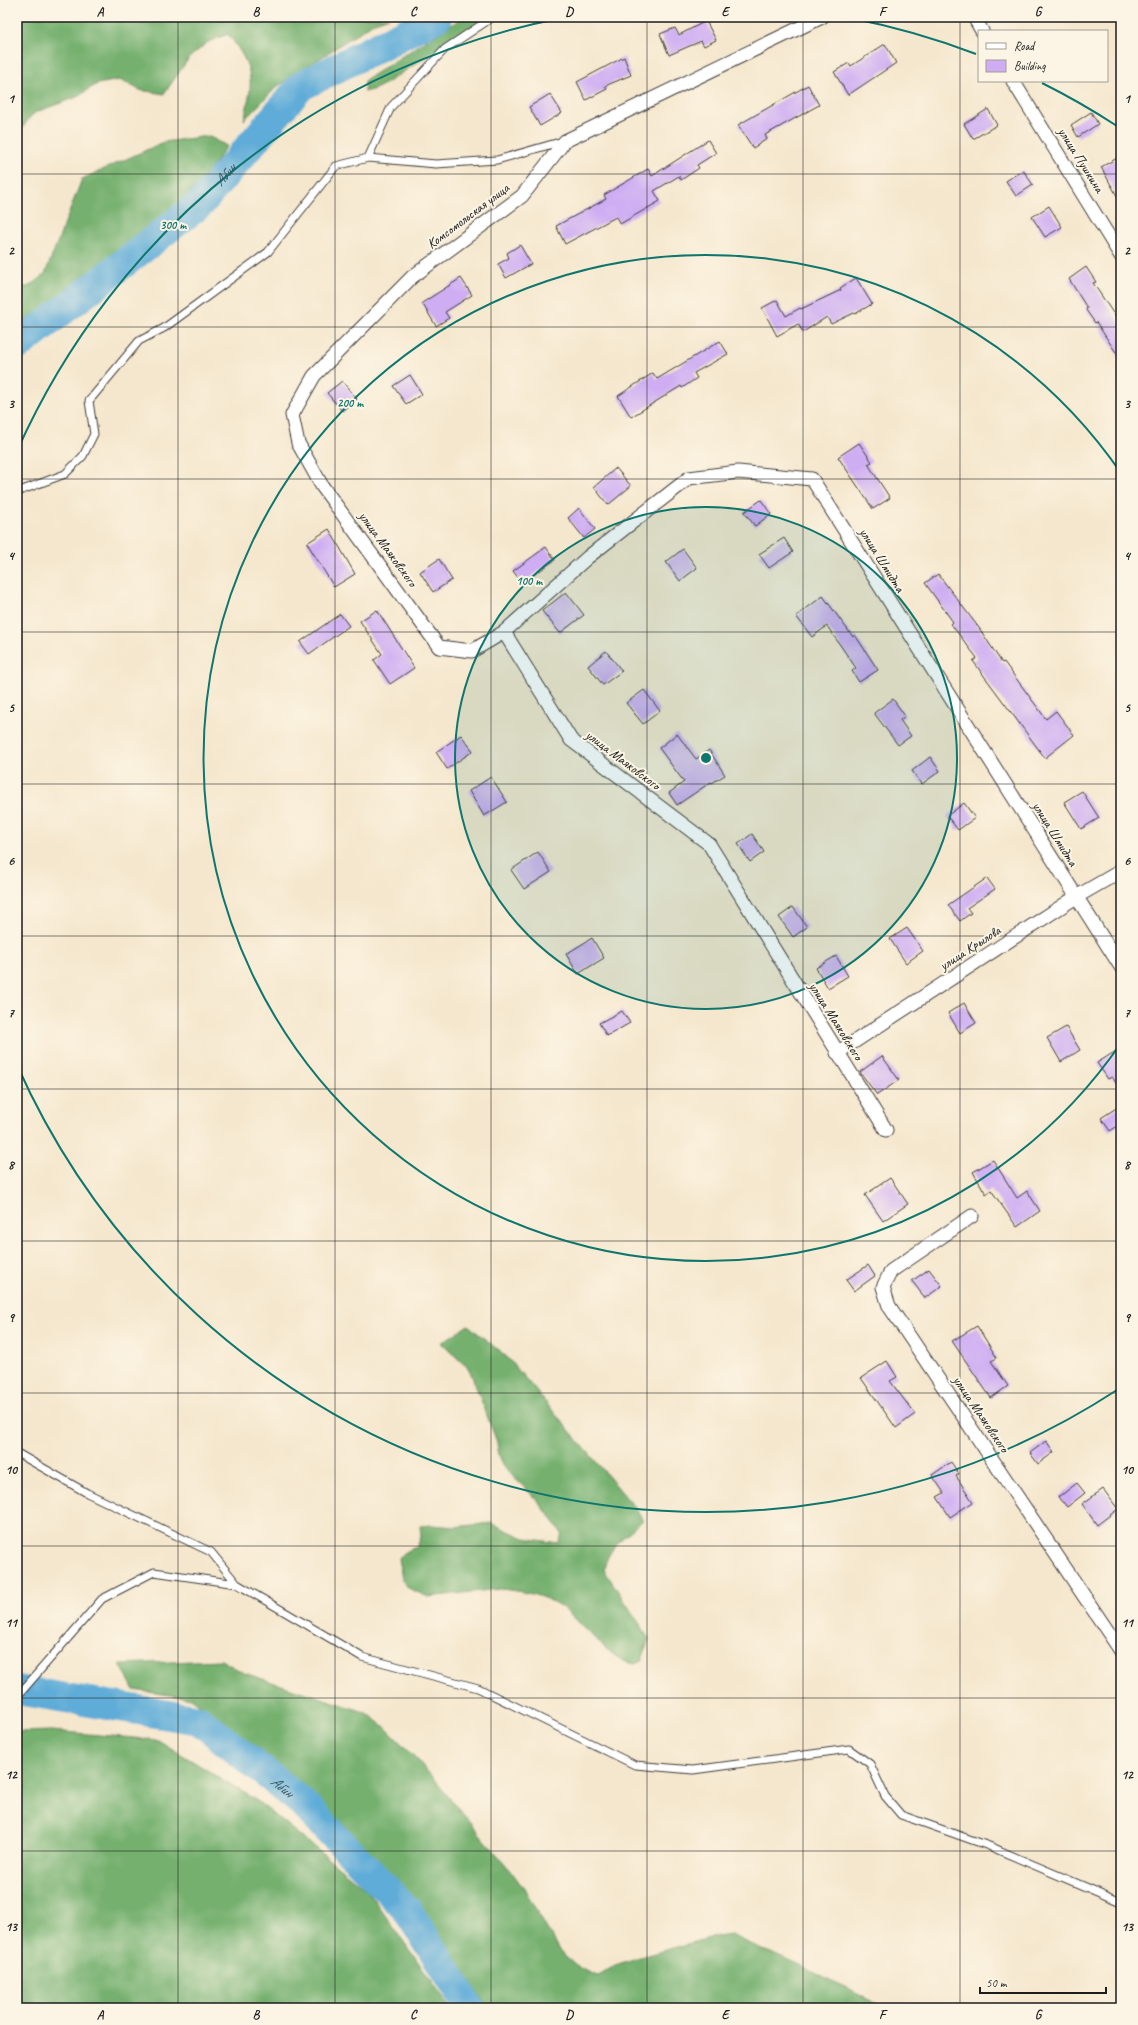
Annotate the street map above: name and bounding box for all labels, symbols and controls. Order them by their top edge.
text: A [97,4,105,20]
text: B [253,4,261,20]
text: C [410,4,418,20]
text: D [565,4,574,20]
text: E [722,4,731,20]
text: F [879,4,888,20]
text: G [1035,4,1043,20]
legend [978,30,1108,82]
text: Road [1014,38,1036,54]
text: Building [1014,58,1046,74]
text: 1 [8,91,16,107]
text: 1 [1124,91,1132,107]
street label: улица Пушкина [1054,123,1108,197]
water label: Абин [210,157,242,190]
street label: Комсомольская улица [423,179,514,252]
text: 300 m [160,217,187,233]
text: 2 [8,243,15,259]
text: 2 [1124,243,1131,259]
text: 200 m [337,395,364,411]
text: 3 [8,396,15,412]
text: 3 [1124,396,1131,412]
street label: улица Маяковского [354,507,422,592]
street label: улица Шмидта [855,524,909,597]
text: 4 [8,548,16,564]
text: 4 [1124,548,1132,564]
text: 100 m [516,573,543,589]
text: 5 [8,700,15,716]
text: 5 [1124,700,1131,716]
street label: улица Маяковского [582,726,665,795]
centre of rings [699,751,713,765]
street label: улица Шмидта [1028,798,1082,871]
text: 6 [8,853,15,869]
text: 6 [1124,853,1131,869]
street label: улица Крылова [935,921,1005,975]
street label: улица Маяковского [805,978,868,1065]
text: 7 [8,1005,15,1021]
text: 7 [1124,1005,1131,1021]
text: 8 [8,1157,16,1173]
text: 8 [1124,1157,1132,1173]
text: 9 [8,1310,15,1326]
text: 9 [1124,1310,1131,1326]
street label: улица Маяковского [949,1372,1014,1457]
text: 10 [5,1462,18,1478]
text: 10 [1121,1462,1134,1478]
text: 11 [5,1615,19,1631]
text: 11 [1121,1615,1135,1631]
text: 12 [5,1767,18,1783]
text: 12 [1121,1767,1134,1783]
water label: Абин [267,1772,300,1803]
text: 13 [5,1919,18,1935]
text: 13 [1121,1919,1134,1935]
scale bar [980,1969,1106,1995]
text: 50 m [986,1975,1008,1991]
text: A [97,2007,105,2023]
text: B [253,2007,261,2023]
text: C [410,2007,418,2023]
text: D [565,2007,574,2023]
text: E [722,2007,731,2023]
text: F [879,2007,888,2023]
text: G [1035,2007,1043,2023]

